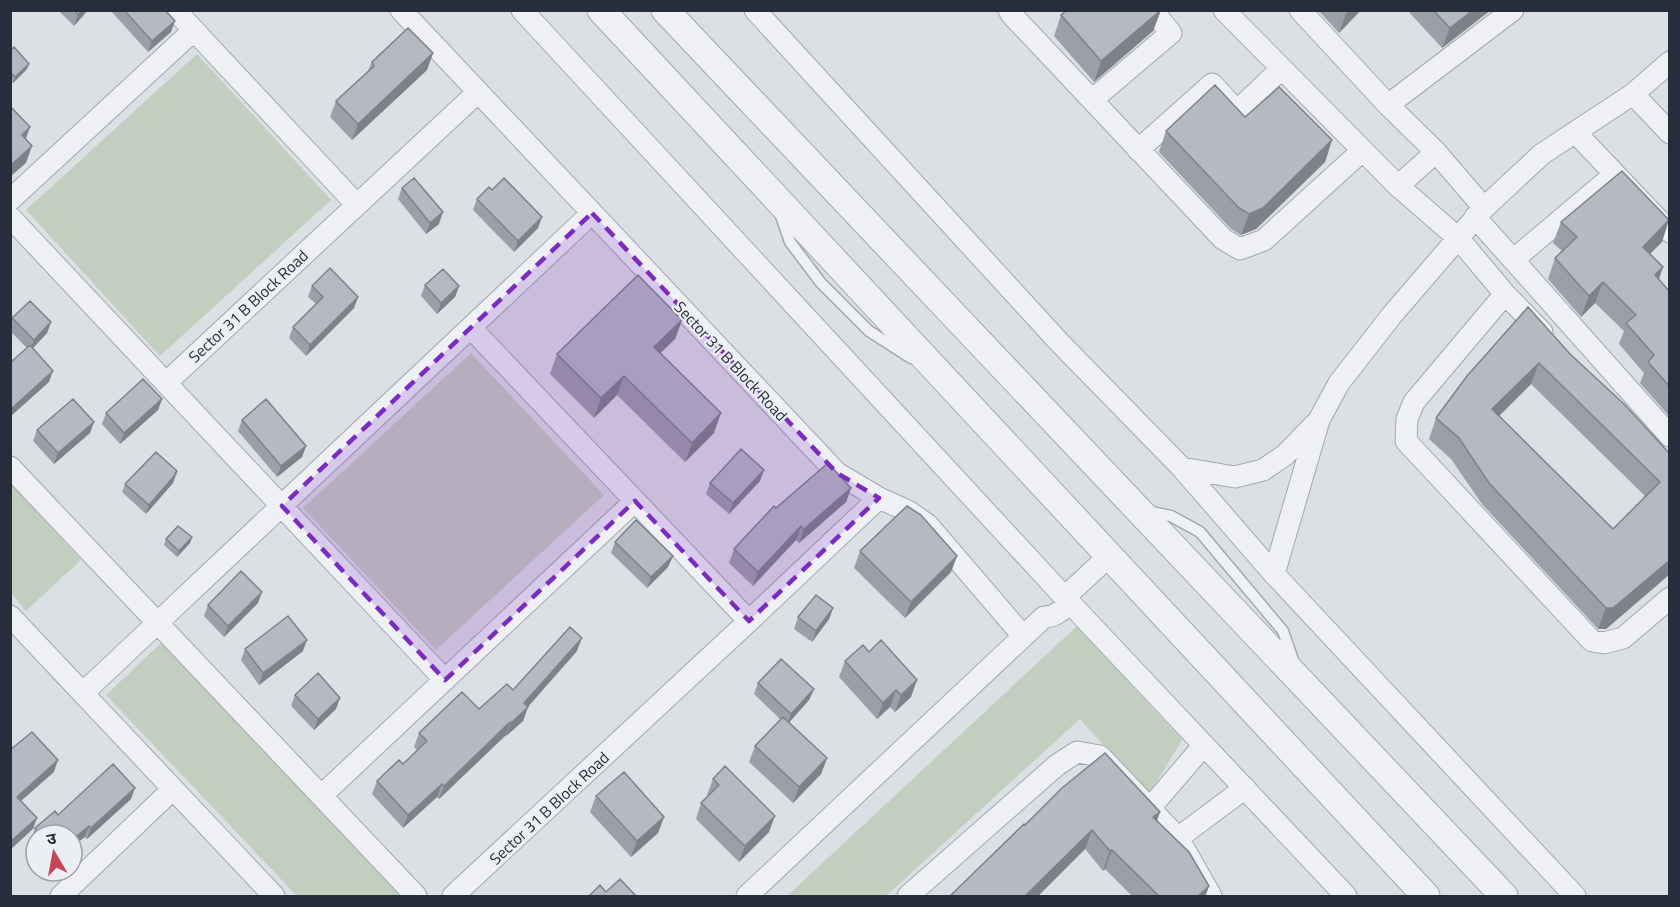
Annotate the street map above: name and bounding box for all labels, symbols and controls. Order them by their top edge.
street label: Sector 31 B Block Road [183,244,313,368]
street label: Sector 31 B Block Road [669,296,793,426]
street label: Sector 31 B Block Road [484,746,614,870]
north arrow [24,823,84,883]
text: उ [45,825,59,851]

